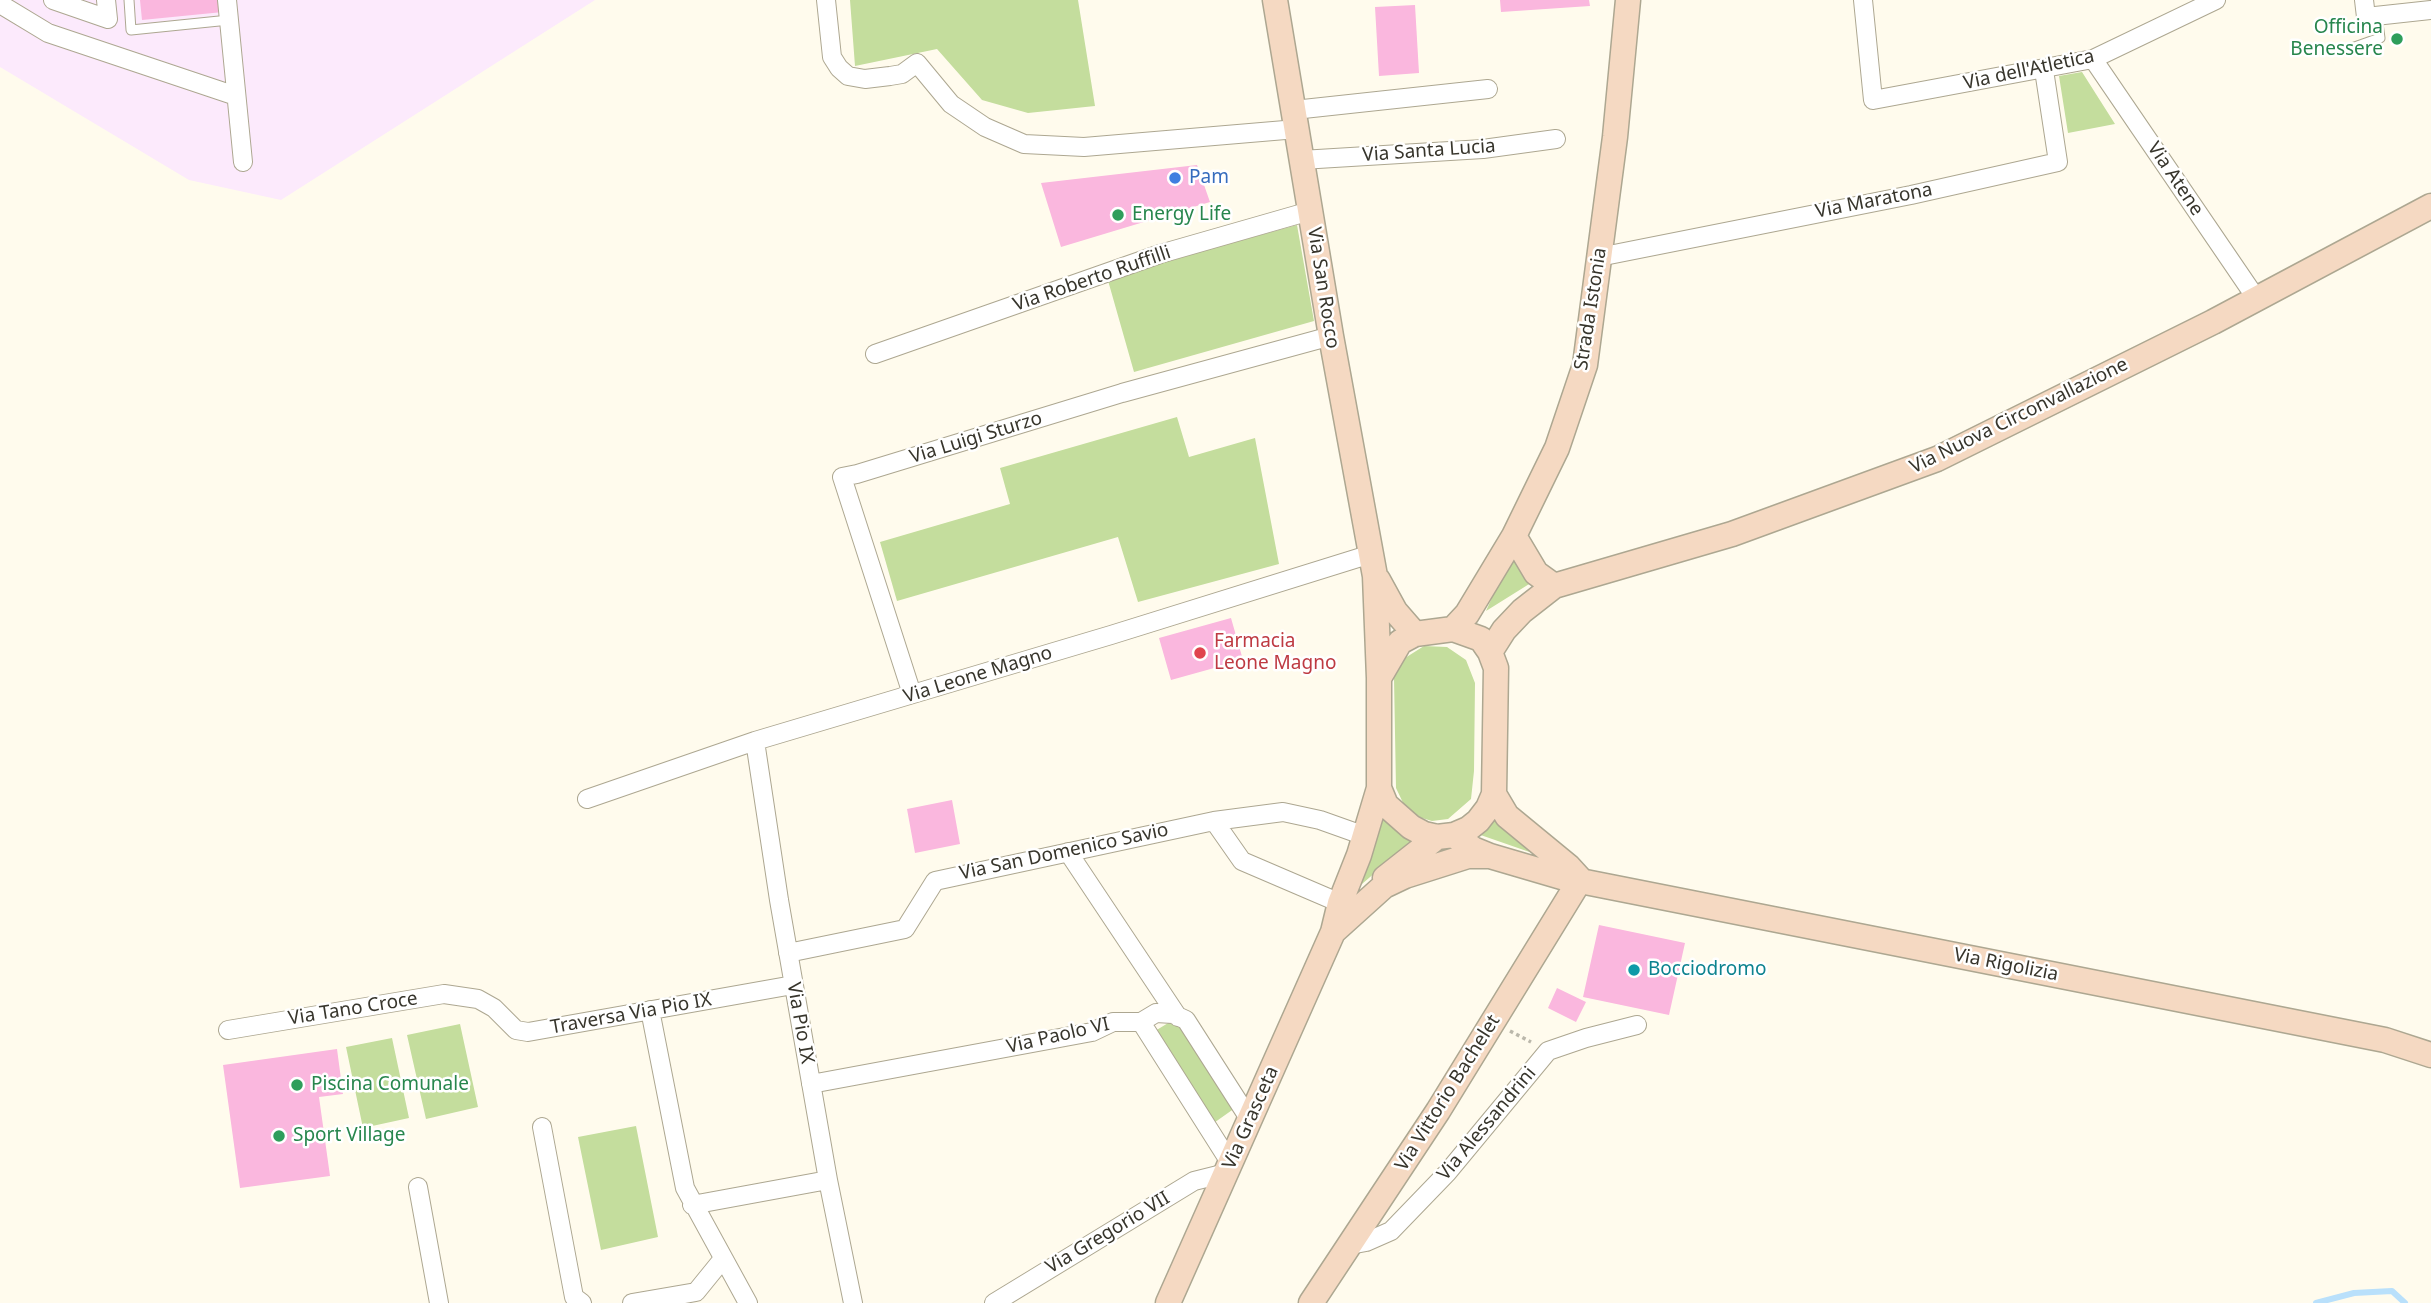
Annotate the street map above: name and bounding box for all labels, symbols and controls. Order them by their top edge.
place label: Officina Benessere [2290,17,2383,61]
marker: Officina Benessere [2389,31,2405,47]
street label: Via dell'Atletica [1961,45,2097,95]
street label: Via Santa Lucia [1362,135,1496,167]
street label: Via Atene [2142,138,2208,220]
place label: Pam [1189,167,1229,189]
marker: Pam [1167,170,1183,186]
street label: Via Maratona [1814,178,1934,224]
place label: Energy Life [1132,204,1231,226]
marker: Energy Life [1110,207,1126,223]
street label: Via San Rocco [1302,226,1344,350]
street label: Via Roberto Ruffilli [1010,241,1174,317]
street label: Strada Istonia [1570,246,1612,372]
street label: Via Nuova Circonvallazione [1906,353,2132,479]
street label: Via Luigi Sturzo [907,407,1045,469]
place label: Farmacia Leone Magno [1214,631,1336,675]
street label: Via Leone Magno [901,642,1055,708]
marker: Farmacia Leone Magno [1192,645,1208,661]
street label: Via San Domenico Savio [958,819,1170,885]
street label: Via Rigolizia [1952,944,2060,986]
place label: Bocciodromo [1648,959,1766,981]
marker: Bocciodromo [1626,962,1642,978]
street label: Via Pio IX [782,980,818,1066]
street label: Via Tano Croce [287,988,419,1030]
street label: Traversa Via Pio IX [549,989,713,1039]
street label: Via Vittorio Bachelet [1391,1011,1505,1175]
street label: Via Paolo VI [1004,1013,1112,1059]
street label: Via Grasceta [1218,1063,1284,1173]
street label: Via Alessandrini [1433,1063,1541,1185]
place label: Piscina Comunale [311,1074,469,1096]
marker: Piscina Comunale [289,1077,305,1093]
place label: Sport Village [293,1125,405,1147]
marker: Sport Village [271,1128,287,1144]
street label: Via Gregorio VII [1042,1187,1174,1279]

